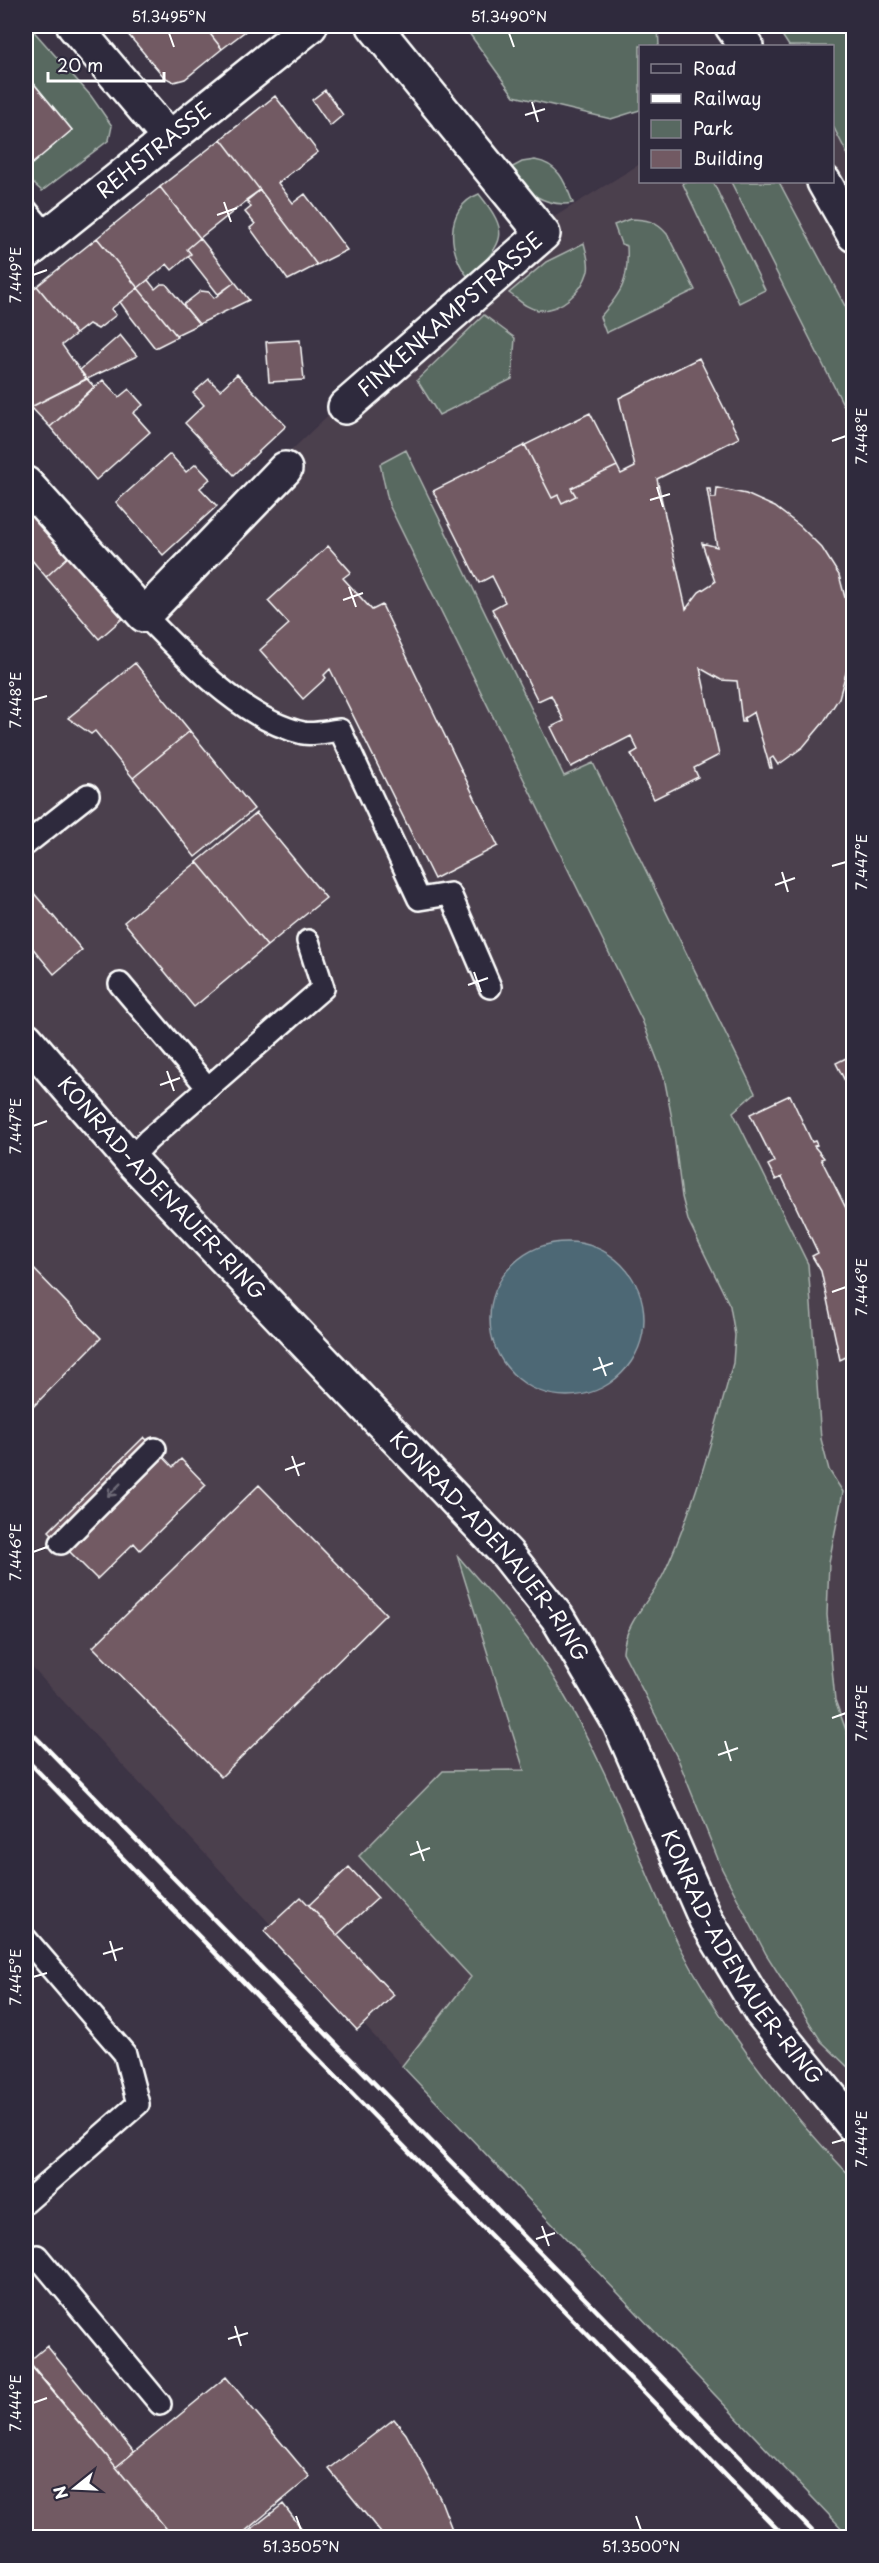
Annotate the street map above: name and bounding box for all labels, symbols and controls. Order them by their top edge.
text: 51.3495°N [132,4,206,27]
text: 51.3490°N [471,4,547,27]
scale bar [48,45,164,83]
legend [639,45,834,183]
text: 20 m [57,51,103,78]
text: Road [693,54,737,81]
text: Railway [693,84,761,111]
street label: REHSTRASSE [88,93,217,205]
text: Park [693,114,733,141]
text: Building [693,144,763,171]
street label: FINKENKAMPSTRASSE [349,223,549,403]
text: 7.449°E [3,247,26,303]
text: 7.448°E [849,407,872,465]
text: 7.448°E [3,671,26,729]
text: 7.447°E [849,834,872,890]
street label: KONRAD-ADENAUER-RING [51,1068,275,1307]
text: 7.447°E [3,1098,26,1154]
text: 7.446°E [849,1258,872,1316]
street label: KONRAD-ADENAUER-RING [383,1423,598,1668]
one-way arrow [106,1483,121,1498]
text: 7.446°E [3,1523,26,1581]
text: 7.445°E [849,1685,872,1741]
street label: KONRAD-ADENAUER-RING [654,1824,833,2091]
text: 7.445°E [3,1949,26,2005]
text: 7.444°E [849,2110,872,2168]
text: 7.444°E [3,2374,26,2432]
north arrow [45,2458,105,2518]
text: N [46,2483,73,2503]
text: 51.3505°N [262,2534,340,2557]
text: 51.3500°N [602,2534,680,2557]

